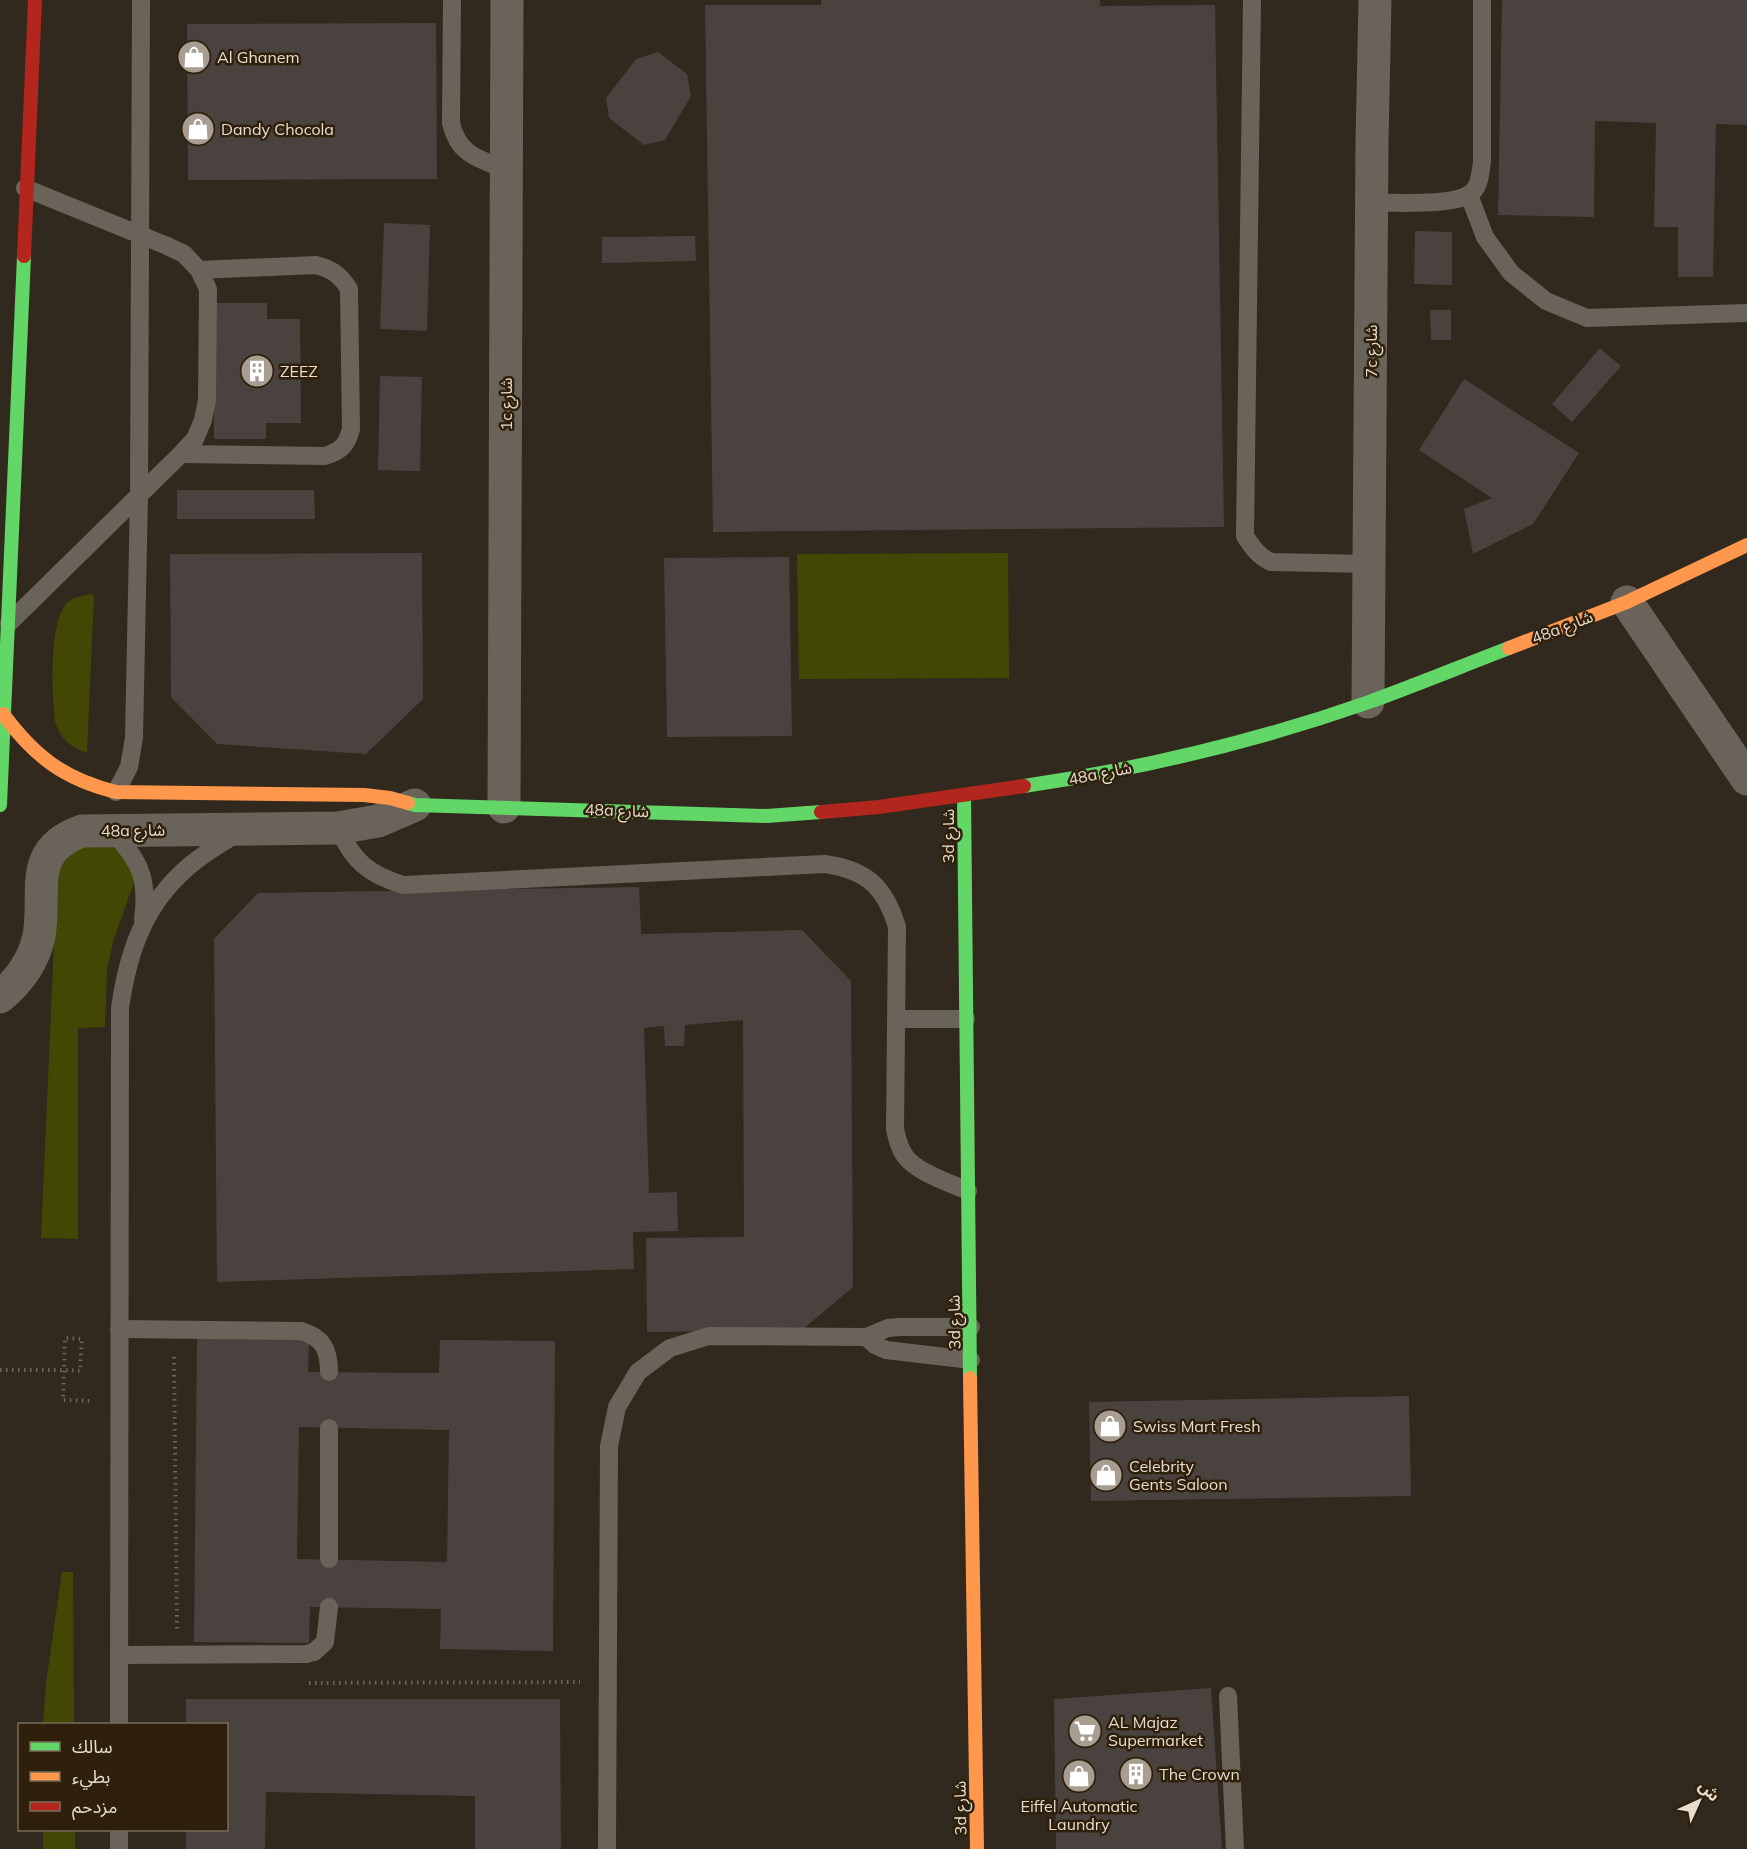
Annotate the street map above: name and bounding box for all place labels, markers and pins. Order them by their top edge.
shop icon: Al Ghanem [176,39,212,75]
place label: Al Ghanem [217,47,300,67]
shop icon: Dandy Chocola [180,111,216,147]
place label: Dandy Chocola [221,119,334,139]
building icon: ZEEZ [239,353,275,389]
place label: ZEEZ [280,361,318,381]
shop icon: Swiss Mart Fresh [1092,1408,1128,1444]
place label: Swiss Mart Fresh [1133,1416,1261,1436]
place label: Celebrity Gents Saloon [1129,1456,1228,1494]
shop icon: Celebrity Gents Saloon [1088,1457,1124,1493]
place label: AL Majaz Supermarket [1108,1712,1204,1750]
supermarket icon: AL Majaz Supermarket [1067,1713,1103,1749]
building icon: The Crown [1118,1756,1154,1792]
shop icon: Eiffel Automatic Laundry [1061,1758,1097,1794]
place label: The Crown [1159,1764,1240,1784]
place label: Eiffel Automatic Laundry [1021,1796,1138,1834]

